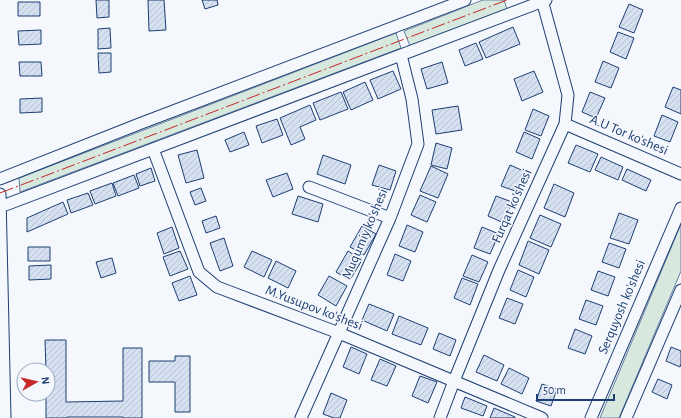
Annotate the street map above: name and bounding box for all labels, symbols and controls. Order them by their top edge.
street label: A.U Tor ko'shesi [588,112,670,158]
street label: Furqat ko'shesi [489,167,535,245]
street label: Muqumiy ko'shesi [340,187,390,281]
street label: Serquyosh ko'shesi [596,258,648,356]
street label: M.Yusupov ko'shesi [263,283,365,333]
north arrow [16,362,56,402]
text: N [39,376,51,385]
scale bar [537,376,614,402]
text: 50 m [543,384,566,396]

